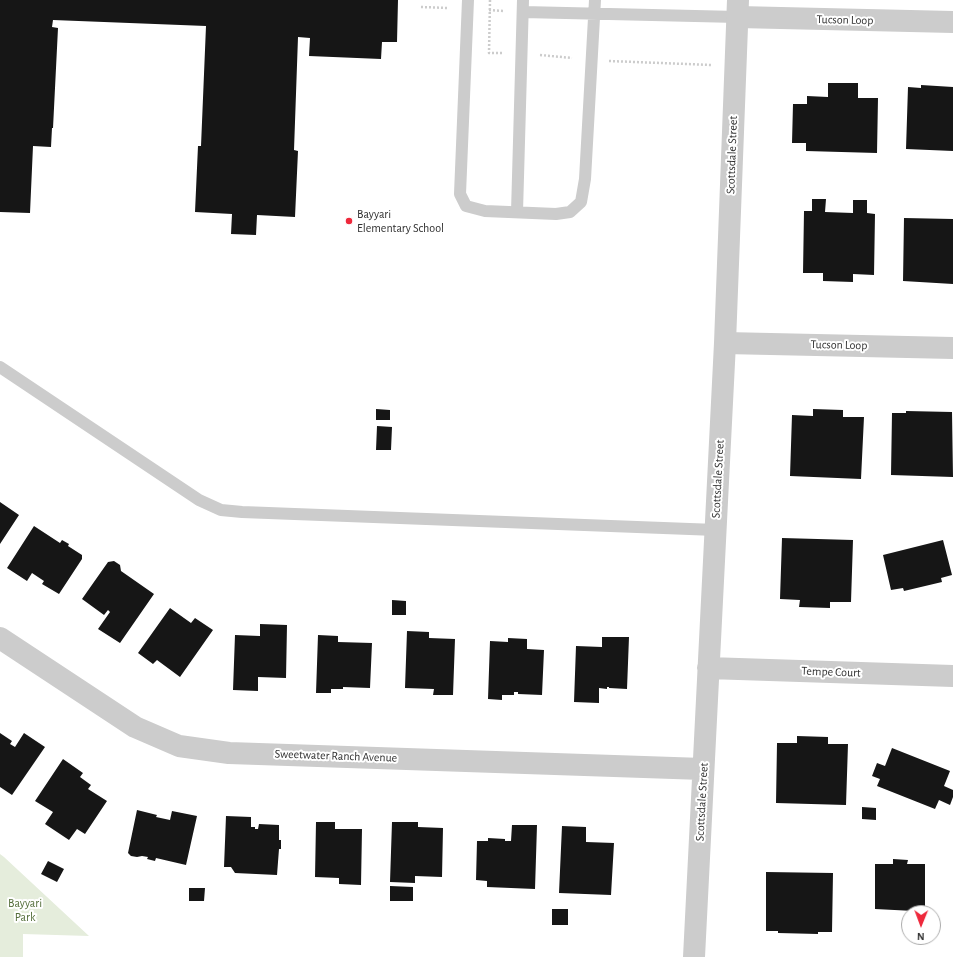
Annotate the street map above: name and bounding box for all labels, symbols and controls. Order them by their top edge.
street label: Tucson Loop [816,12,874,28]
street label: Scottsdale Street [723,116,741,194]
place label: Bayyari Elementary School [357,207,444,235]
marker: Bayyari Elementary School [344,216,354,226]
street label: Tucson Loop [810,337,868,353]
street label: Scottsdale Street [709,439,727,519]
street label: Tempe Court [801,664,861,680]
street label: Sweetwater Ranch Avenue [274,747,398,765]
street label: Scottsdale Street [693,762,711,842]
park label: Bayyari Park [8,896,42,924]
north arrow [901,905,941,945]
text: N [917,931,925,942]

